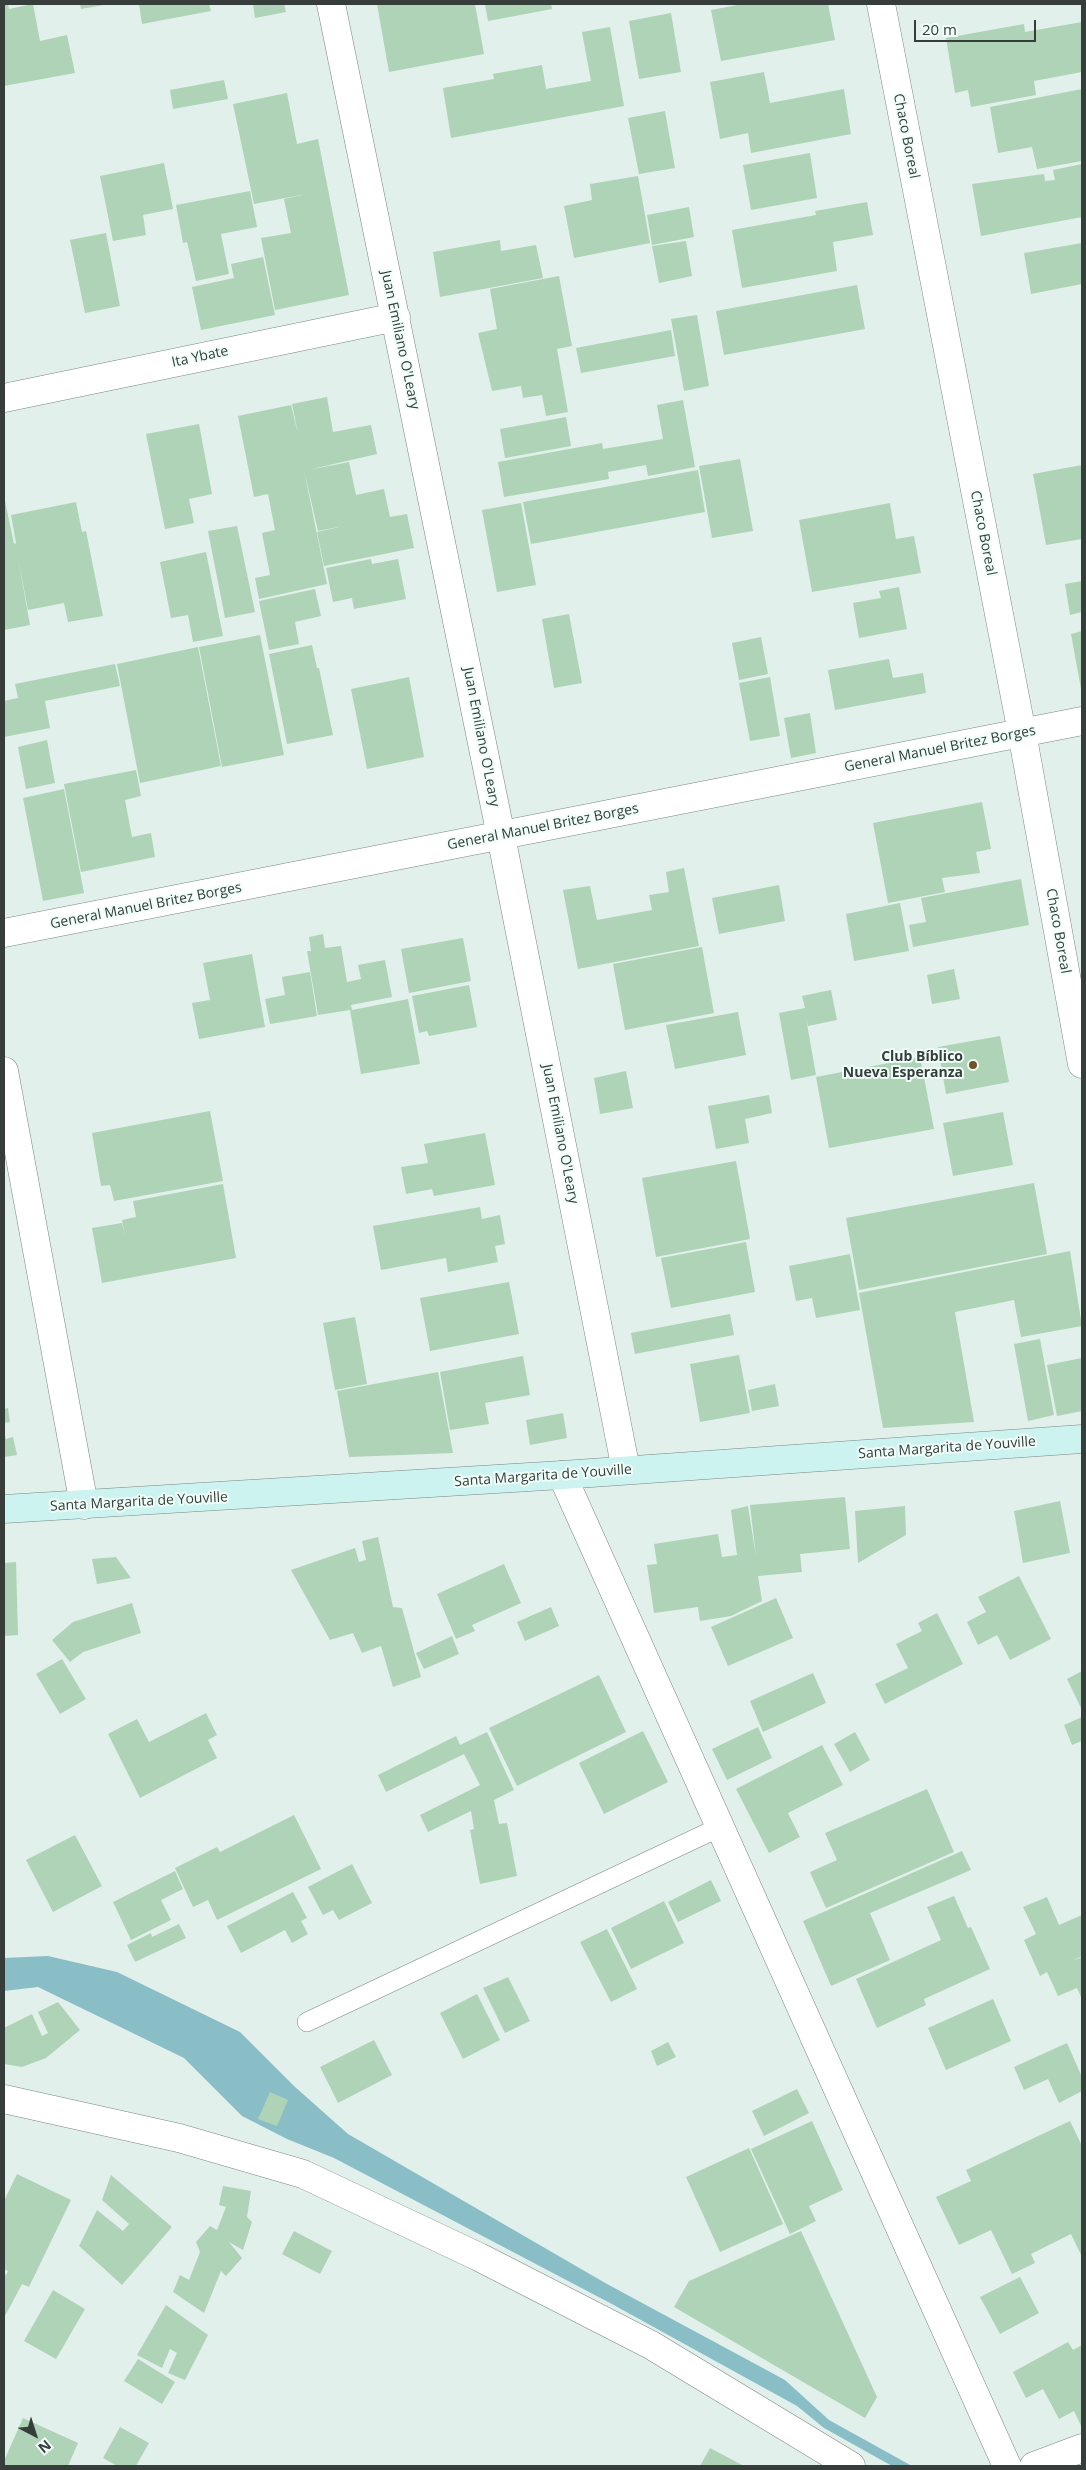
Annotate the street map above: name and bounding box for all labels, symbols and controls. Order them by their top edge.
scale bar [916,10,1038,42]
text: 20 m [922,19,957,39]
street label: Chaco Boreal [890,92,922,180]
street label: Juan Emiliano O'Leary [377,269,423,411]
street label: Ita Ybate [170,343,230,371]
street label: Chaco Boreal [967,489,999,577]
street label: Juan Emiliano O'Leary [459,666,503,808]
street label: General Manuel Britez Borges [843,722,1037,776]
street label: General Manuel Britez Borges [446,800,640,854]
street label: General Manuel Britez Borges [49,879,243,933]
street label: Chaco Boreal [1042,887,1074,975]
place label: Club Bíblico Nueva Esperanza [843,1049,963,1082]
marker: Club Bíblico Nueva Esperanza [967,1059,979,1071]
street label: Juan Emiliano O'Leary [538,1063,582,1205]
street label: Santa Margarita de Youville [858,1433,1036,1463]
street label: Santa Margarita de Youville [454,1461,632,1491]
street label: Santa Margarita de Youville [50,1489,228,1515]
north arrow [10,2410,60,2460]
text: N [34,2436,55,2458]

